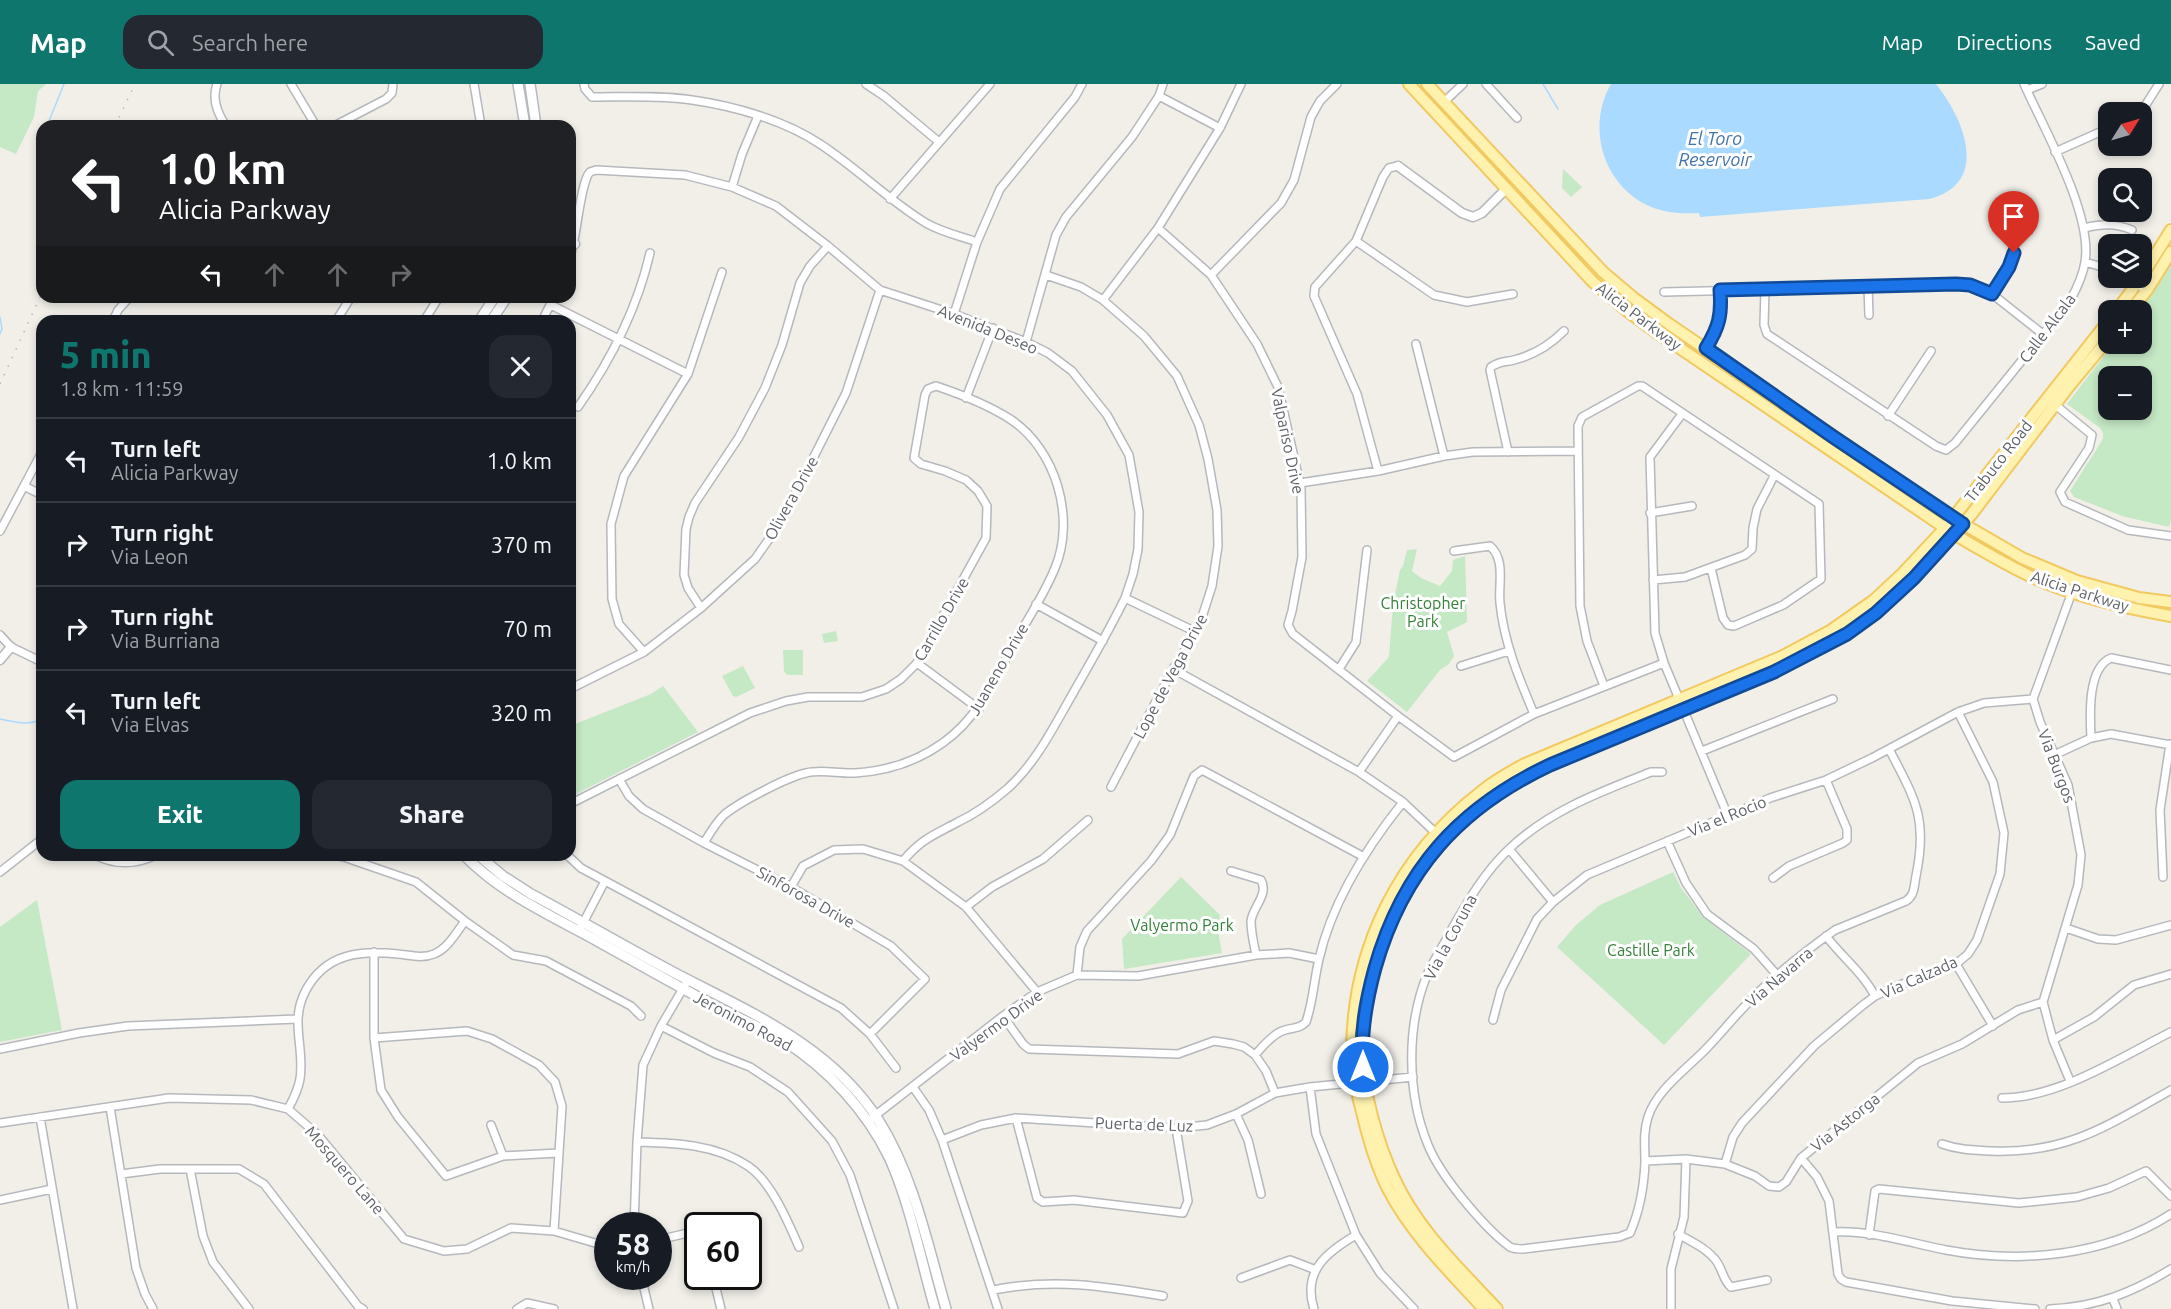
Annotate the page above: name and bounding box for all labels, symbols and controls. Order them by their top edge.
search box [123,15,543,69]
icon: search [144,26,177,59]
text: Map [30,27,87,58]
text: Search here [192,30,308,55]
text: Map [1882,30,1923,54]
text: Directions [1956,30,2052,54]
text: Saved [2085,30,2141,54]
north arrow [2098,102,2152,156]
map controls [2098,102,2152,420]
water label: El Toro Reservoir [1678,128,1753,169]
icon: left [60,144,138,222]
text: 1.0 km [159,145,286,192]
button: search [2098,168,2152,222]
pin [1988,191,2039,253]
text: Alicia Parkway [159,194,331,224]
icon: arrive [1997,200,2030,233]
button: layers [2098,234,2152,288]
icon: left [195,258,228,291]
icon: ahead [258,258,291,291]
icon: ahead [321,258,354,291]
icon: right [384,258,417,291]
street label: Alicia Parkway [1593,278,1685,354]
street label: Calle Alcala [2015,290,2079,366]
button: + [2098,300,2152,354]
street label: Avenida Deseo [935,301,1041,357]
text: 5 min [60,334,152,375]
button: close [489,335,552,398]
button: − [2098,366,2152,420]
text: 1.8 km · 11:59 [60,377,184,400]
street label: Valpariso Drive [1268,386,1308,496]
street label: Trabuco Road [1961,417,2035,505]
text: Turn left [111,436,201,461]
icon: left [60,444,93,477]
text: 1.0 km [487,448,552,473]
street label: Olivera Drive [761,453,821,543]
text: Alicia Parkway [111,461,238,484]
text: Turn right [111,520,213,545]
icon: right [60,528,93,561]
text: 370 m [491,532,552,557]
text: Via Leon [111,545,188,568]
street label: Alicia Parkway [2029,567,2131,615]
street label: Carrillo Drive [910,574,972,664]
park label: Christopher Park [1381,594,1465,630]
text: Turn right [111,604,213,629]
street label: Lope de Vega Drive [1130,611,1210,741]
icon: right [60,612,93,645]
text: 70 m [503,616,552,641]
street label: Juaneno Drive [964,620,1032,718]
text: Via Burriana [111,629,220,652]
text: Turn left [111,688,201,713]
icon: left [60,696,93,729]
text: 320 m [491,700,552,725]
text: Via Elvas [111,713,189,736]
street label: Via Burgos [2035,727,2079,805]
button: Exit [60,780,300,849]
button: Share [312,780,552,849]
street label: Via el Rocio [1685,792,1769,840]
street label: Sinforosa Drive [754,863,858,931]
street label: Via la Coruna [1420,891,1480,983]
park label: Valyermo Park [1130,916,1234,934]
park label: Castille Park [1607,941,1695,959]
street label: Via Navarra [1742,943,1816,1011]
street label: Via Calzada [1878,952,1960,1002]
street label: Valyermo Drive [946,986,1046,1064]
street label: Jeronimo Road [691,988,795,1054]
position arrow [1331,1035,1395,1099]
street label: Via Astorga [1807,1089,1883,1155]
street label: Puerta de Luz [1095,1113,1193,1135]
street label: Mosquero Lane [302,1122,388,1218]
speed limit sign: 60 [684,1212,762,1290]
text: 58 [616,1227,650,1261]
text: km/h [616,1258,650,1275]

